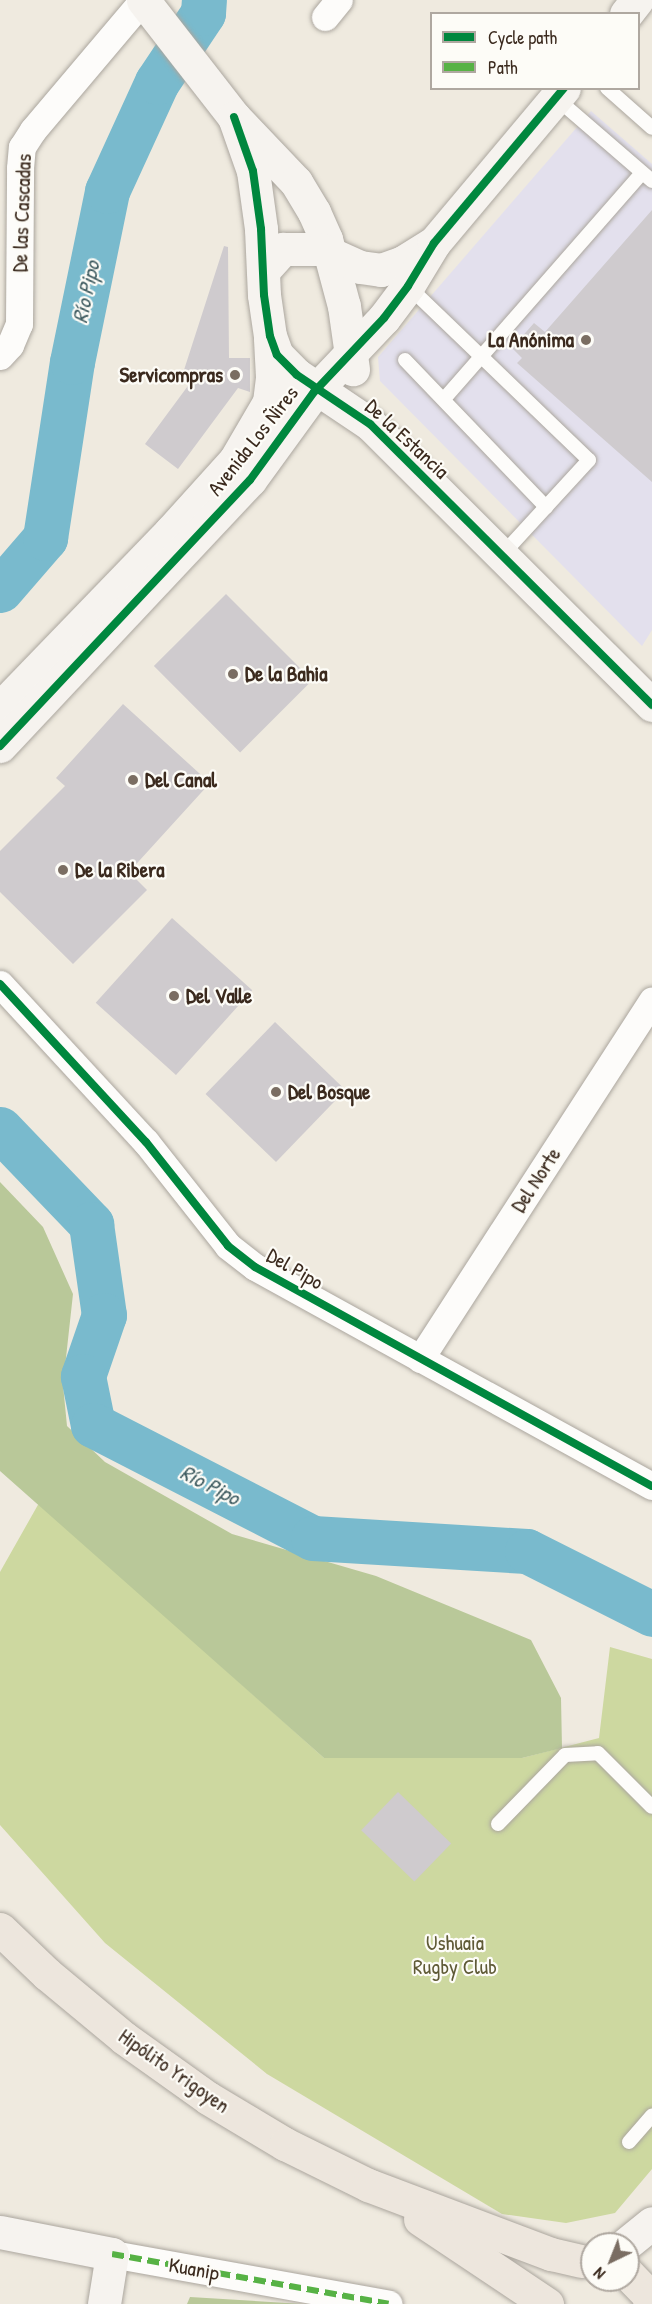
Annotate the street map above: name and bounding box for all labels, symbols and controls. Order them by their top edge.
legend [430,12,640,90]
text: Cycle path [488,25,557,50]
text: Path [488,55,517,80]
street label: De las Cascadas [7,153,37,273]
water label: Río Pipo [67,259,105,325]
place label: La Anónima [488,327,574,353]
marker: La Anónima [579,333,593,347]
place label: Servicompras [120,362,223,388]
marker: Servicompras [228,368,242,382]
street label: Avenida Los Ñires [202,381,304,501]
street label: De la Estancia [360,394,454,484]
place label: De la Bahia [245,661,327,687]
marker: De la Bahia [226,667,240,681]
place label: Del Canal [145,767,217,793]
marker: Del Canal [126,773,140,787]
place label: De la Ribera [75,857,164,883]
marker: De la Ribera [56,863,70,877]
place label: Del Valle [186,983,252,1009]
marker: Del Valle [167,989,181,1003]
place label: Del Bosque [288,1079,370,1105]
marker: Del Bosque [269,1085,283,1099]
street label: Del Norte [506,1143,566,1217]
street label: Del Pipo [262,1243,328,1295]
water label: Río Pipo [176,1459,244,1511]
park label: Ushuaia Rugby Club [413,1930,497,1980]
street label: Hipólito Yrigoyen [114,2024,234,2118]
north arrow [580,2232,640,2292]
street label: Kuanip [167,2252,221,2286]
text: N [588,2263,610,2285]

